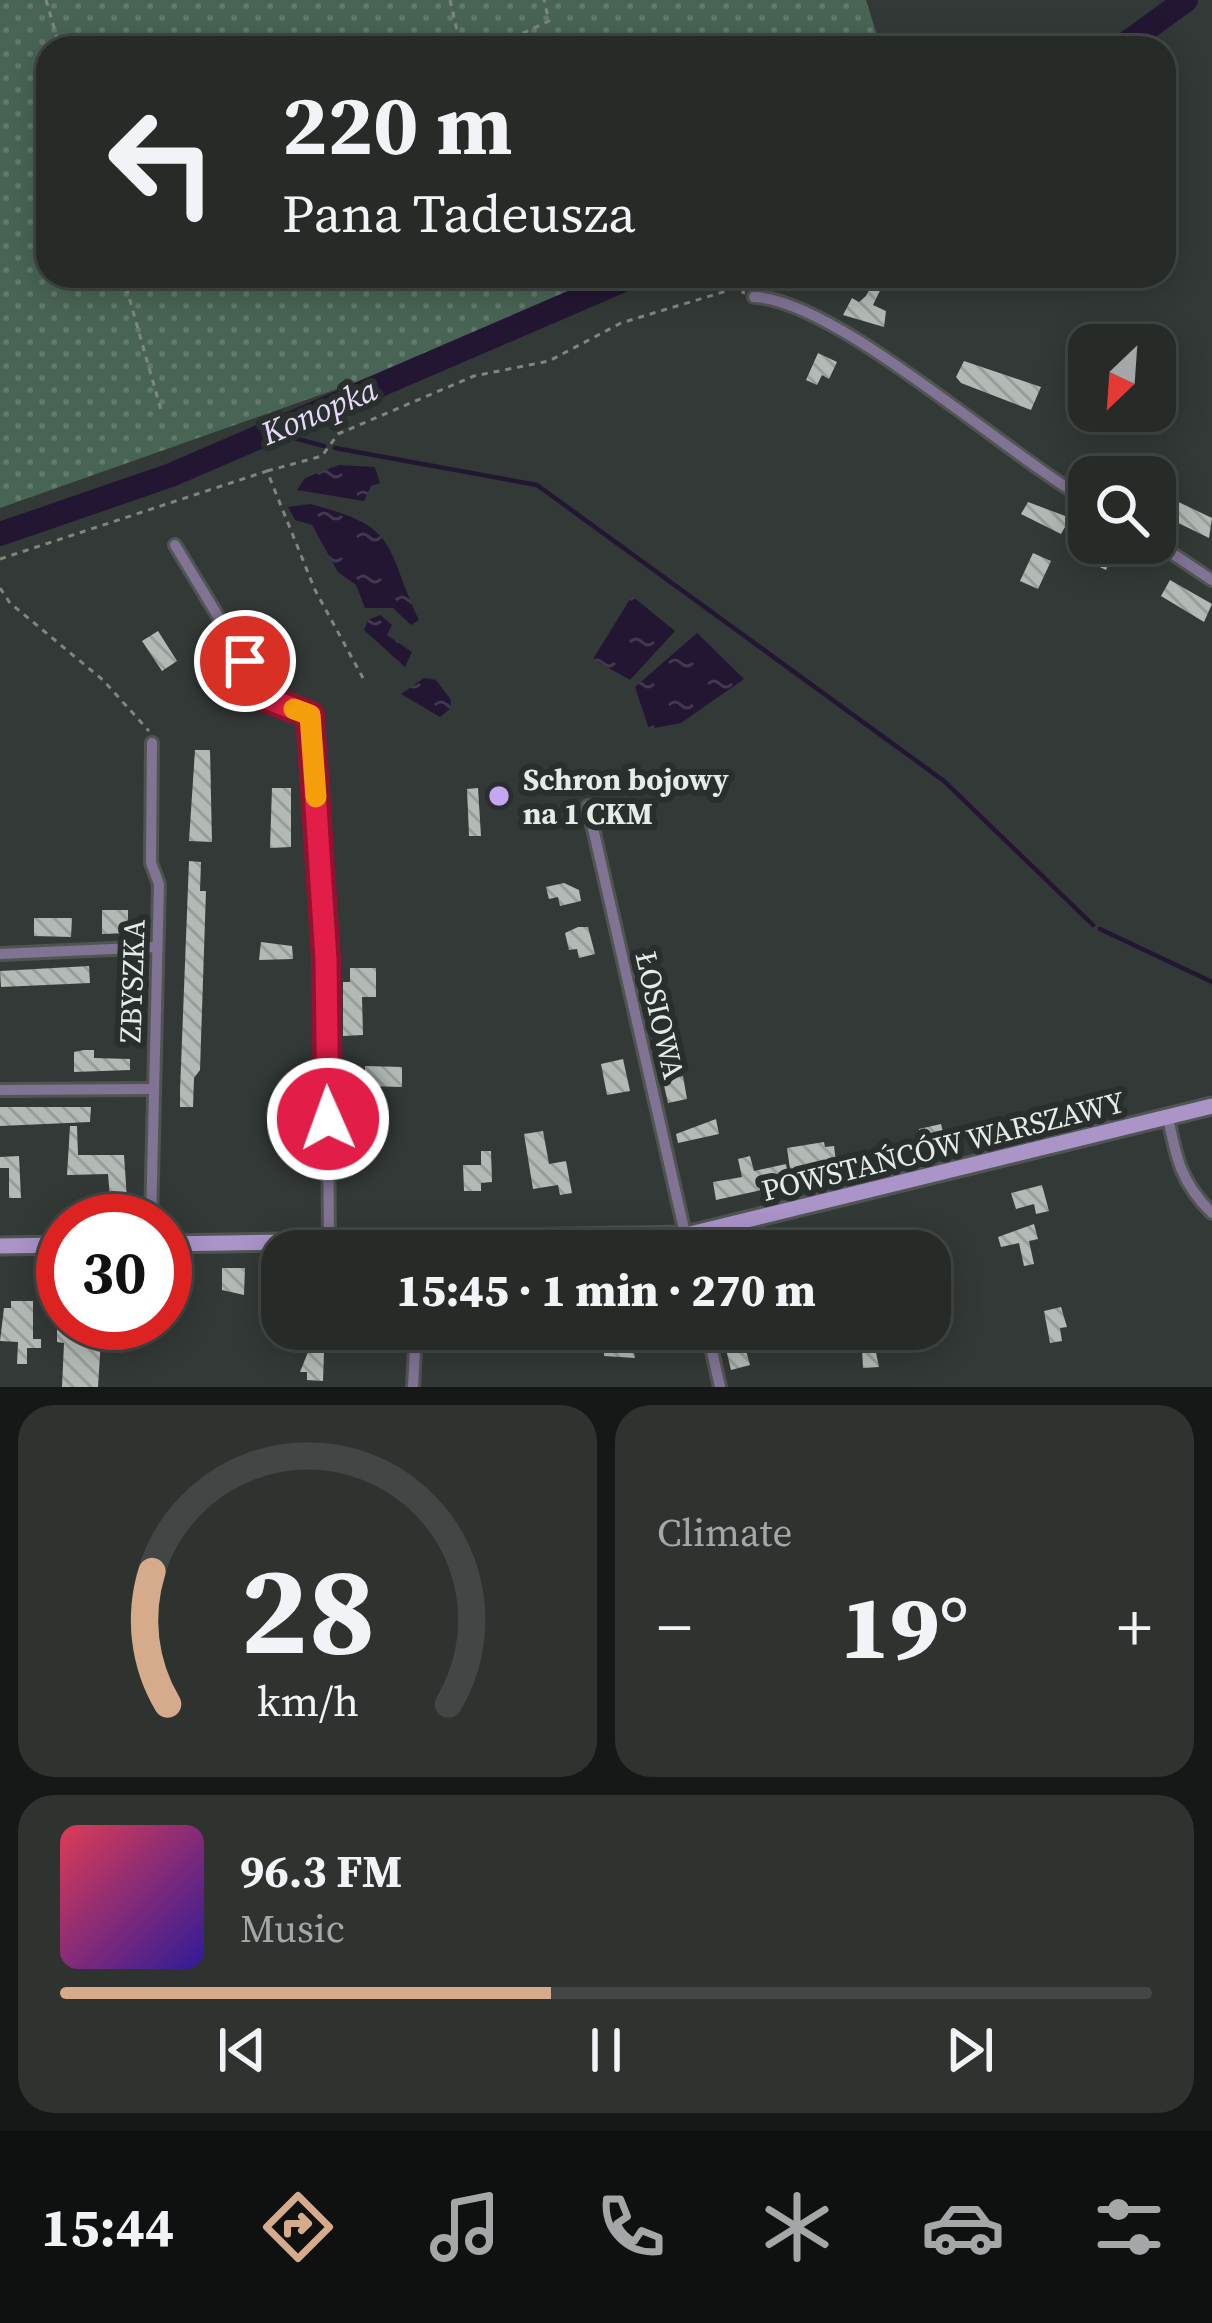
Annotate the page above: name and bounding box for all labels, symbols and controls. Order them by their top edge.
text: 220 m [282,67,513,182]
icon: left [84,84,240,240]
text: Pana Tadeusza [282,176,636,250]
north arrow [1068,324,1176,432]
map controls [1068,324,1176,564]
water label: Konopka [253,366,384,456]
button: search [1068,456,1176,564]
pin [194,610,296,712]
icon: arrive [212,628,278,694]
place label: Schron bojowy na 1 CKM [523,759,729,834]
marker: Schron bojowy na 1 CKM [486,783,512,809]
street label: ZBYSZKA [109,918,155,1044]
street label: ŁOSIOWA [625,947,695,1083]
position arrow [265,1056,391,1182]
street label: POWSTAŃCÓW WARSZAWY [757,1081,1129,1211]
speed limit sign: 30 [36,1194,192,1350]
text: 15:45 · 1 min · 270 m [396,1259,816,1321]
text: Climate [657,1506,792,1559]
text: 28 [240,1524,375,1695]
text: 19° [840,1565,969,1688]
text: − [657,1582,692,1672]
text: + [1117,1582,1152,1672]
text: km/h [256,1672,359,1730]
text: 96.3 FM [240,1840,402,1902]
text: Music [240,1902,345,1955]
icon: previous [209,2017,275,2083]
icon: pause [573,2017,639,2083]
icon: next [937,2017,1003,2083]
icon: directions [256,2185,340,2269]
icon: music [423,2185,507,2269]
icon: phone [589,2185,673,2269]
icon: climate [755,2185,839,2269]
icon: car [921,2185,1005,2269]
icon: filters [1087,2185,1171,2269]
text: 15:44 [41,2190,174,2264]

